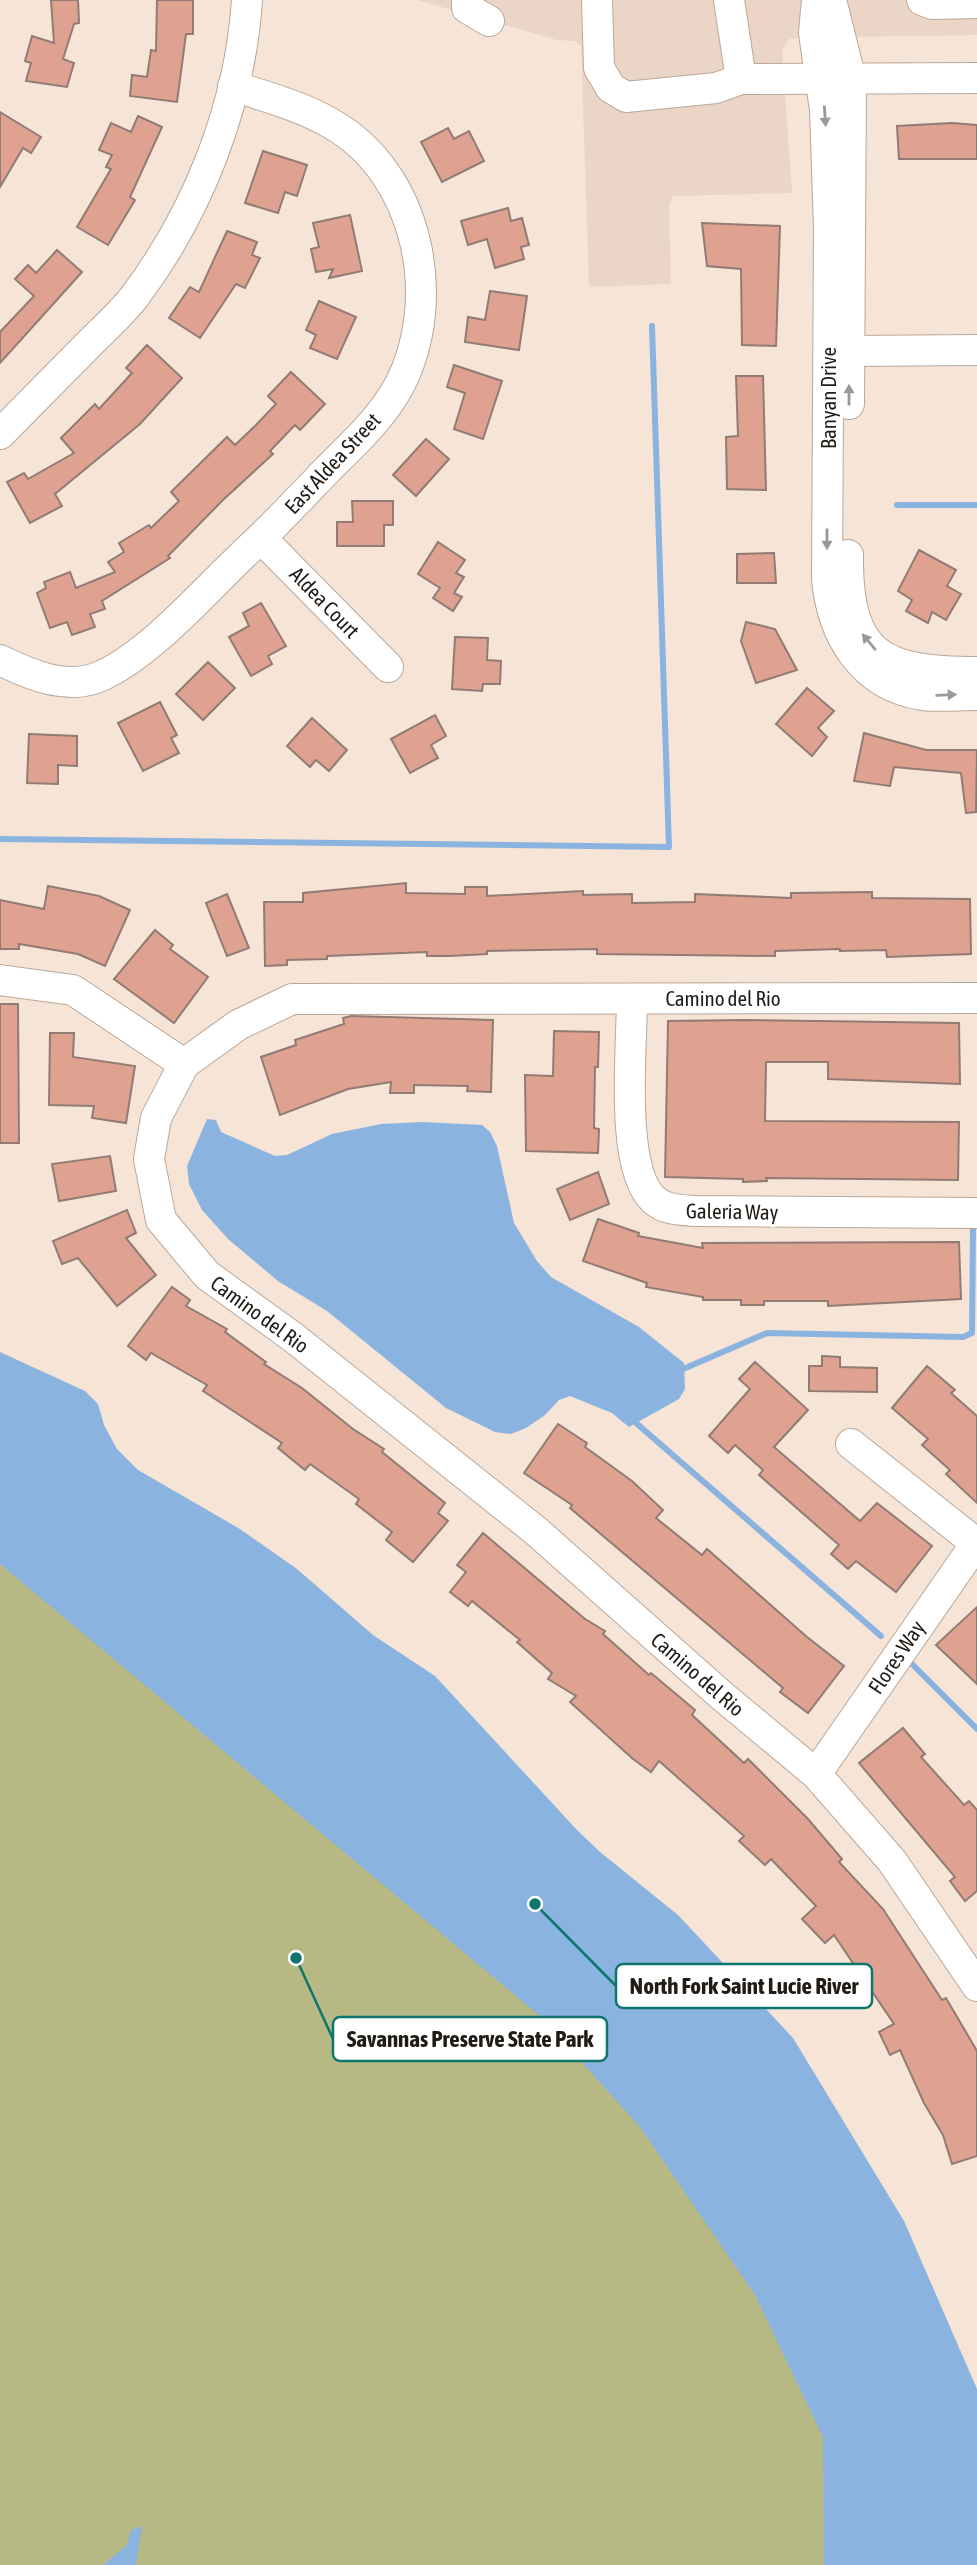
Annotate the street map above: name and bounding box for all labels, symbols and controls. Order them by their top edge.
one-way arrow [820,105,831,127]
street label: Banyan Drive [816,347,840,449]
one-way arrow [843,384,855,406]
street label: East Aldea Street [279,408,385,518]
one-way arrow [821,529,833,551]
street label: Aldea Court [285,562,365,642]
one-way arrow [862,633,877,651]
one-way arrow [936,690,958,701]
street label: Camino del Rio [665,986,781,1010]
street label: Galeria Way [686,1198,779,1224]
street label: Camino del Rio [206,1270,314,1358]
street label: Flores Way [863,1616,929,1698]
street label: Camino del Rio [647,1627,749,1721]
callout: North Fork Saint Lucie River [616,1964,872,2008]
text: North Fork Saint Lucie River [630,1973,860,1999]
callout: Savannas Preserve State Park [333,2017,607,2061]
text: Savannas Preserve State Park [347,2026,594,2052]

